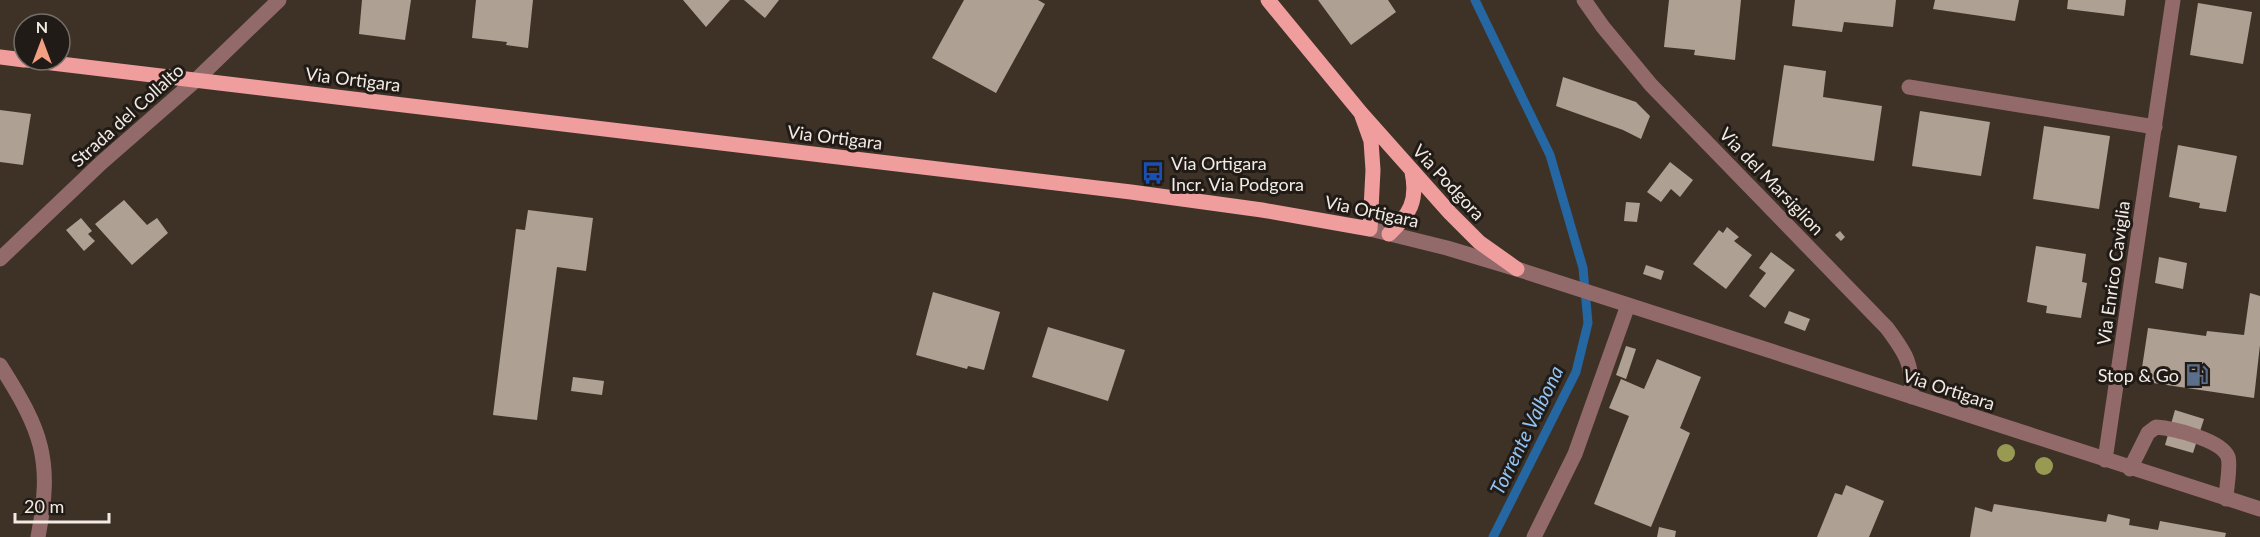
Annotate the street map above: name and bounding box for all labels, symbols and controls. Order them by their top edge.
north arrow [12,12,72,72]
text: N [36,17,48,36]
street label: Strada del Collalto [66,59,188,171]
street label: Via Ortigara [304,62,402,96]
street label: Via Ortigara [786,120,884,154]
street label: Via del Marsiglion [1715,123,1829,239]
street label: Via Podgora [1408,140,1490,224]
place label: Via Ortigara Incr. Via Podgora [1171,152,1304,195]
bus stop icon: Via Ortigara Incr. Via Podgora [1140,160,1166,186]
street label: Via Ortigara [1323,190,1421,232]
street label: Via Enrico Caviglia [2092,199,2134,347]
water label: Torrente Valbona [1484,362,1568,498]
fuel station icon: Stop & Go [2184,362,2210,388]
street label: Via Ortigara [1900,364,1998,414]
place label: Stop & Go [2098,364,2179,386]
scale bar [15,486,110,524]
text: 20 m [24,495,64,517]

